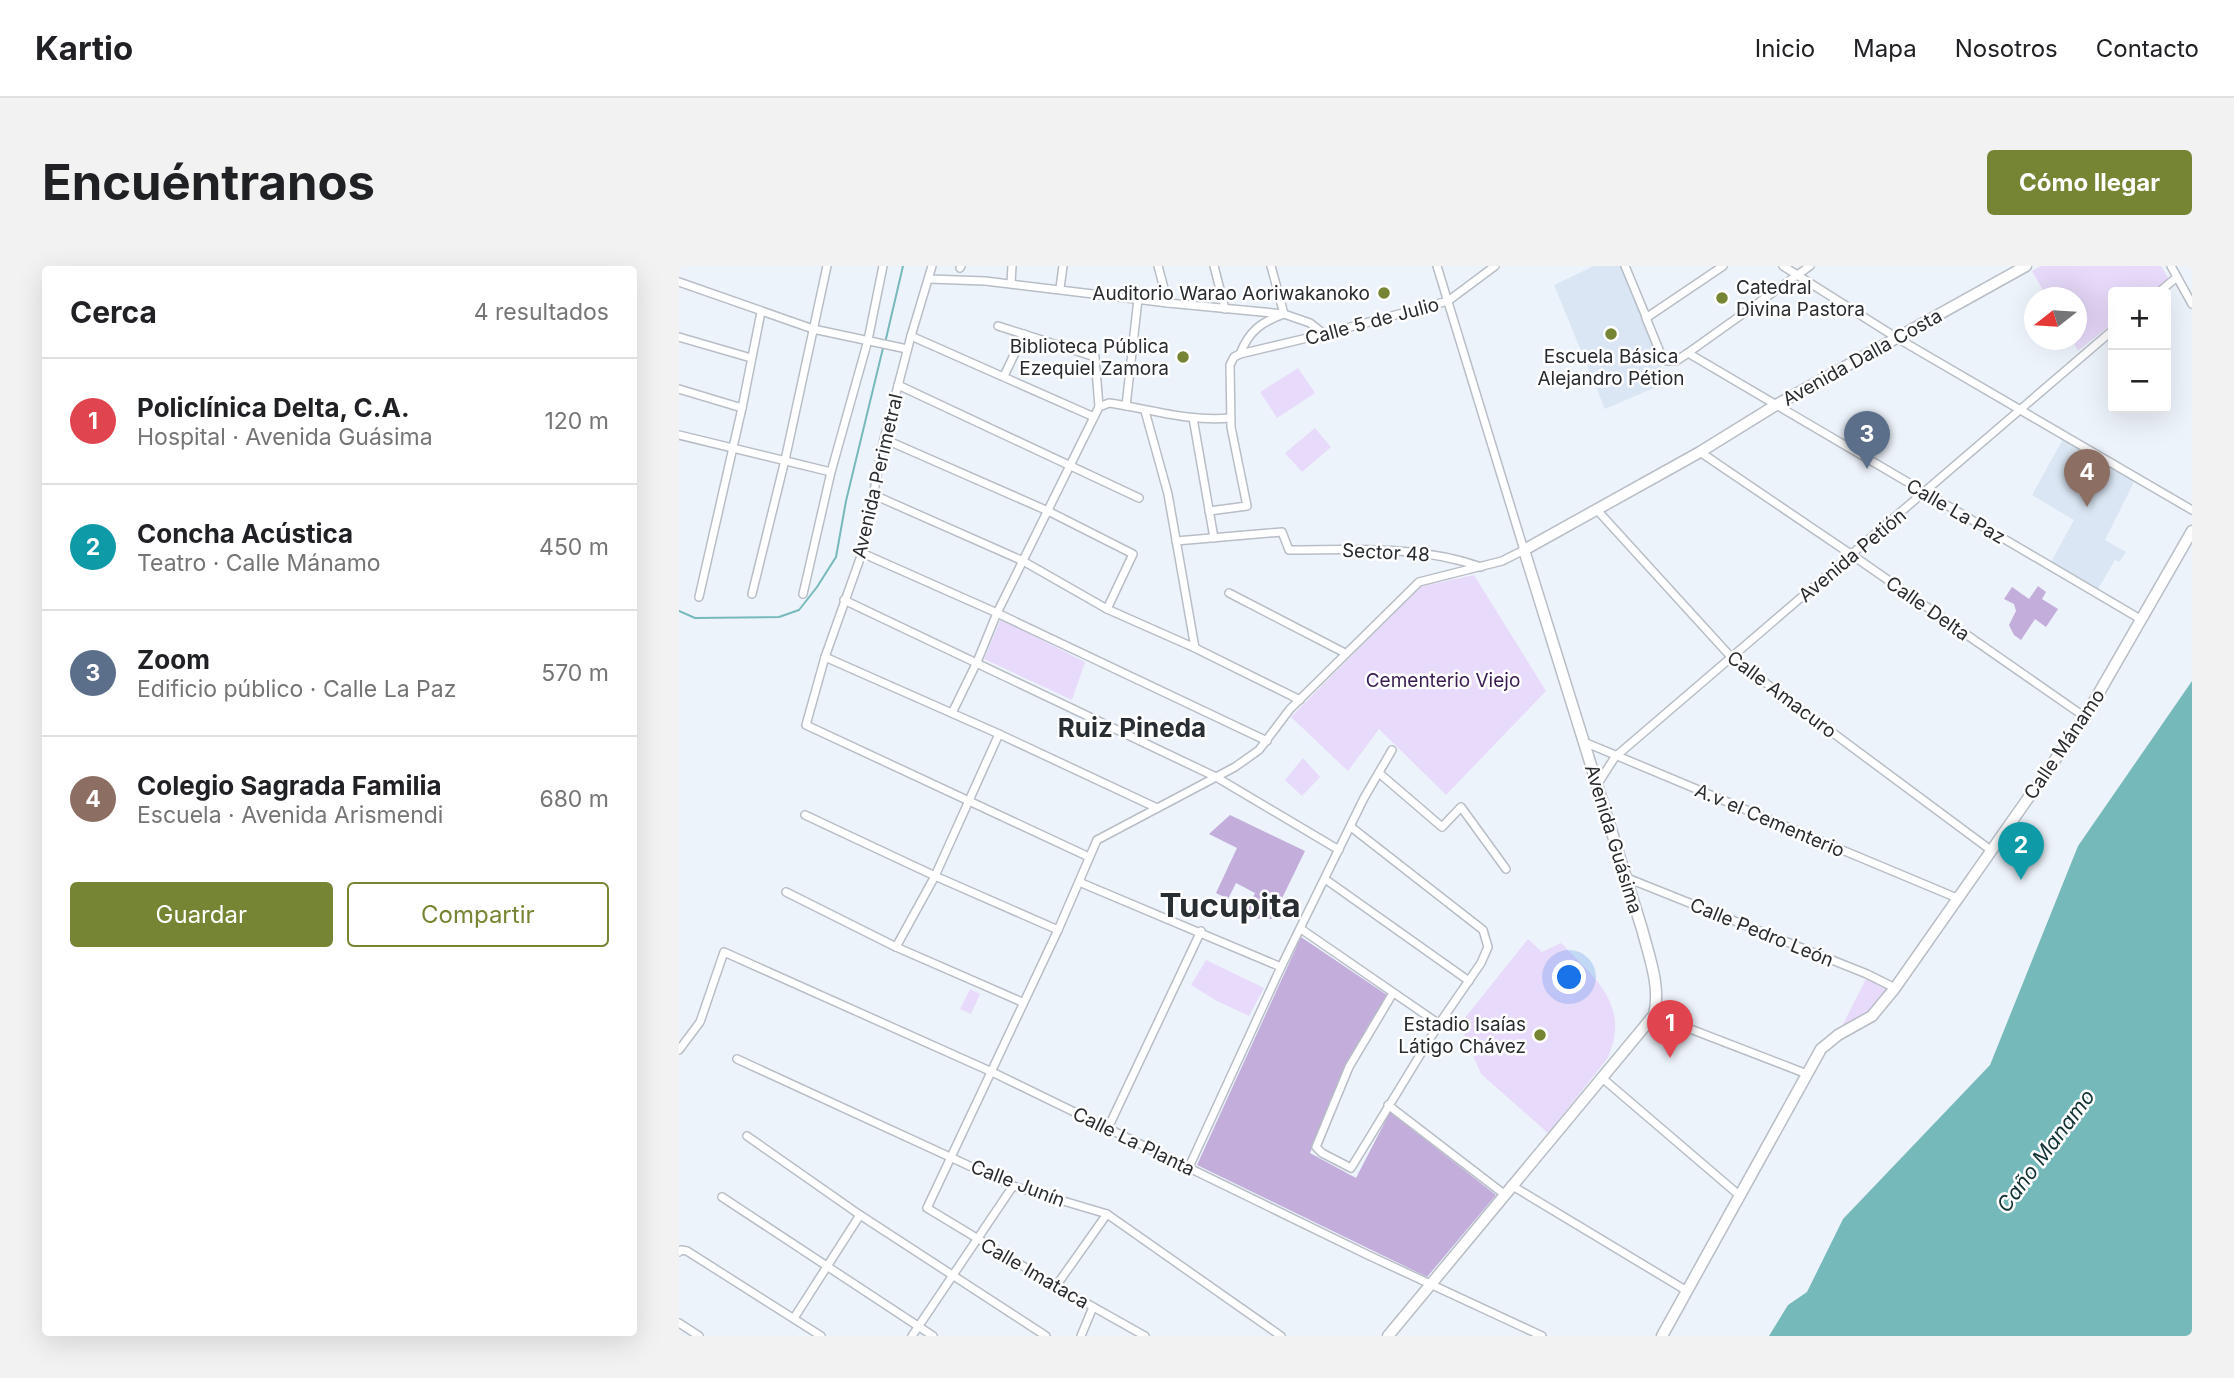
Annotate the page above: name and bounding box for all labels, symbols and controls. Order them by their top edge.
text: Kartio [35,28,133,68]
text: Inicio [1755,34,1815,63]
text: Mapa [1853,34,1917,63]
text: Nosotros [1955,34,2058,63]
text: Contacto [2096,34,2199,63]
button: Cómo llegar [1987,150,2192,215]
text: Encuéntranos [42,153,375,212]
place label: Catedral Divina Pastora [1736,276,1865,321]
place label: Auditorio Warao Aoriwakanoko [1092,282,1370,305]
marker: Auditorio Warao Aoriwakanoko [1376,285,1392,301]
north arrow [2024,287,2087,350]
map controls [2108,287,2171,413]
button: + [2108,287,2171,350]
marker: Catedral Divina Pastora [1714,290,1730,306]
street label: Calle 5 de Julio [1303,293,1442,350]
text: Cerca [70,294,157,330]
text: 4 resultados [474,298,609,326]
street label: Avenida Dalla Costa [1779,304,1946,411]
marker: Escuela Básica Alejandro Pétion [1603,326,1619,342]
place label: Biblioteca Pública Ezequiel Zamora [1010,335,1169,380]
place label: Escuela Básica Alejandro Pétion [1537,345,1685,390]
marker: Biblioteca Pública Ezequiel Zamora [1175,349,1191,365]
button: − [2108,350,2171,413]
text: Policlínica Delta, C.A. [137,392,410,423]
street label: Avenida Perimetral [847,392,908,561]
text: 1 [88,407,98,435]
text: 120 m [544,407,609,435]
pin: 3 [1844,411,1890,469]
text: Hospital · Avenida Guásima [137,423,433,451]
pin: 4 [2064,449,2110,507]
street label: Calle La Paz [1902,474,2009,549]
street label: Avenida Petión [1794,504,1911,607]
text: Concha Acústica [137,518,353,549]
text: 2 [86,533,100,561]
text: 450 m [539,533,609,561]
street label: Sector 48 [1341,539,1431,566]
text: Teatro · Calle Mánamo [137,549,381,577]
street label: Calle Delta [1881,571,1974,646]
text: Zoom [137,644,210,675]
street label: Calle Amacuro [1722,646,1841,743]
text: 3 [86,659,100,687]
text: 570 m [541,659,609,687]
park label: Cementerio Viejo [1366,669,1520,692]
text: Edificio público · Calle La Paz [137,675,456,703]
street label: Calle Mánamo [2019,685,2110,804]
district label: Ruiz Pineda [1058,712,1206,743]
street label: Avenida Guásima [1580,762,1647,916]
text: Colegio Sagrada Familia [137,770,442,801]
street label: A.v el Cementerio [1692,779,1848,862]
text: 4 [85,785,101,813]
text: 680 m [539,785,609,813]
text: Escuela · Avenida Arismendi [137,801,443,829]
pin: 2 [1998,822,2044,880]
button: Guardar [70,882,333,947]
button: Compartir [347,882,609,947]
district label: Tucupita [1159,885,1301,925]
street label: Calle Pedro León [1687,893,1837,972]
your location [1552,960,1586,994]
pin: 1 [1647,1000,1693,1058]
place label: Estadio Isaías Látigo Chávez [1398,1013,1526,1058]
marker: Estadio Isaías Látigo Chávez [1532,1027,1548,1043]
water label: Caño Manamo [1991,1084,2100,1217]
street label: Calle La Planta [1069,1102,1198,1181]
street label: Calle Junín [967,1155,1068,1212]
street label: Calle Imataca [976,1233,1093,1314]

